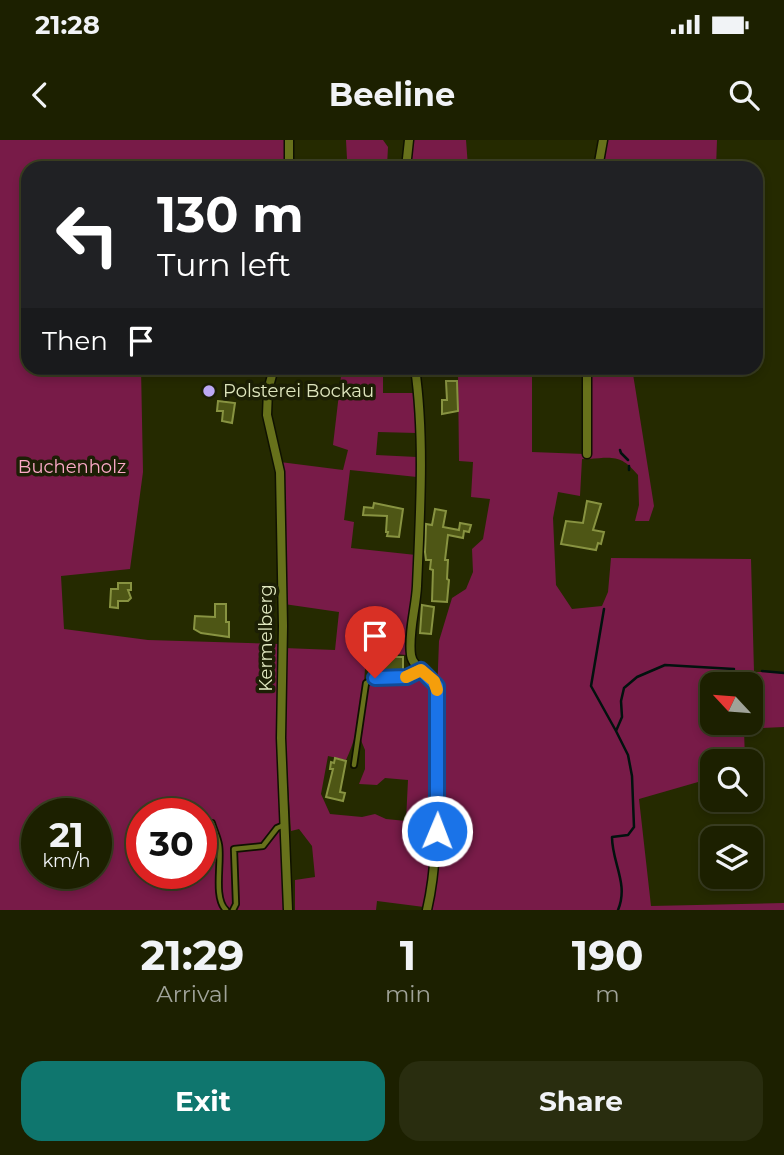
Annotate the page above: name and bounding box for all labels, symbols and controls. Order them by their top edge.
text: 21:28 [35,9,100,41]
text: Beeline [329,75,455,114]
icon: back [21,76,59,114]
icon: search [725,76,763,114]
text: 130 m [157,185,304,244]
icon: left [42,189,133,280]
text: Turn left [157,245,291,284]
icon: arrive [122,322,160,360]
text: Then [42,325,108,357]
place label: Polsterei Bockau [223,380,374,402]
marker: Polsterei Bockau [201,383,217,399]
park label: Buchenholz [18,456,126,478]
street label: Kermelberg [255,584,277,692]
pin [345,606,405,678]
icon: arrive [356,617,394,655]
north arrow [700,672,763,735]
map controls [700,672,763,889]
button: search [700,749,763,812]
position arrow [400,794,474,868]
speed limit sign: 30 [126,798,217,889]
text: 21 [49,813,84,856]
button: layers [700,826,763,889]
text: km/h [42,850,91,872]
text: 21:29 [141,929,244,981]
text: 1 [400,929,416,981]
text: 190 [572,929,643,981]
text: Arrival [156,980,229,1008]
text: min [385,980,431,1008]
text: m [595,980,620,1008]
button: Exit [21,1061,385,1141]
button: Share [399,1061,763,1141]

